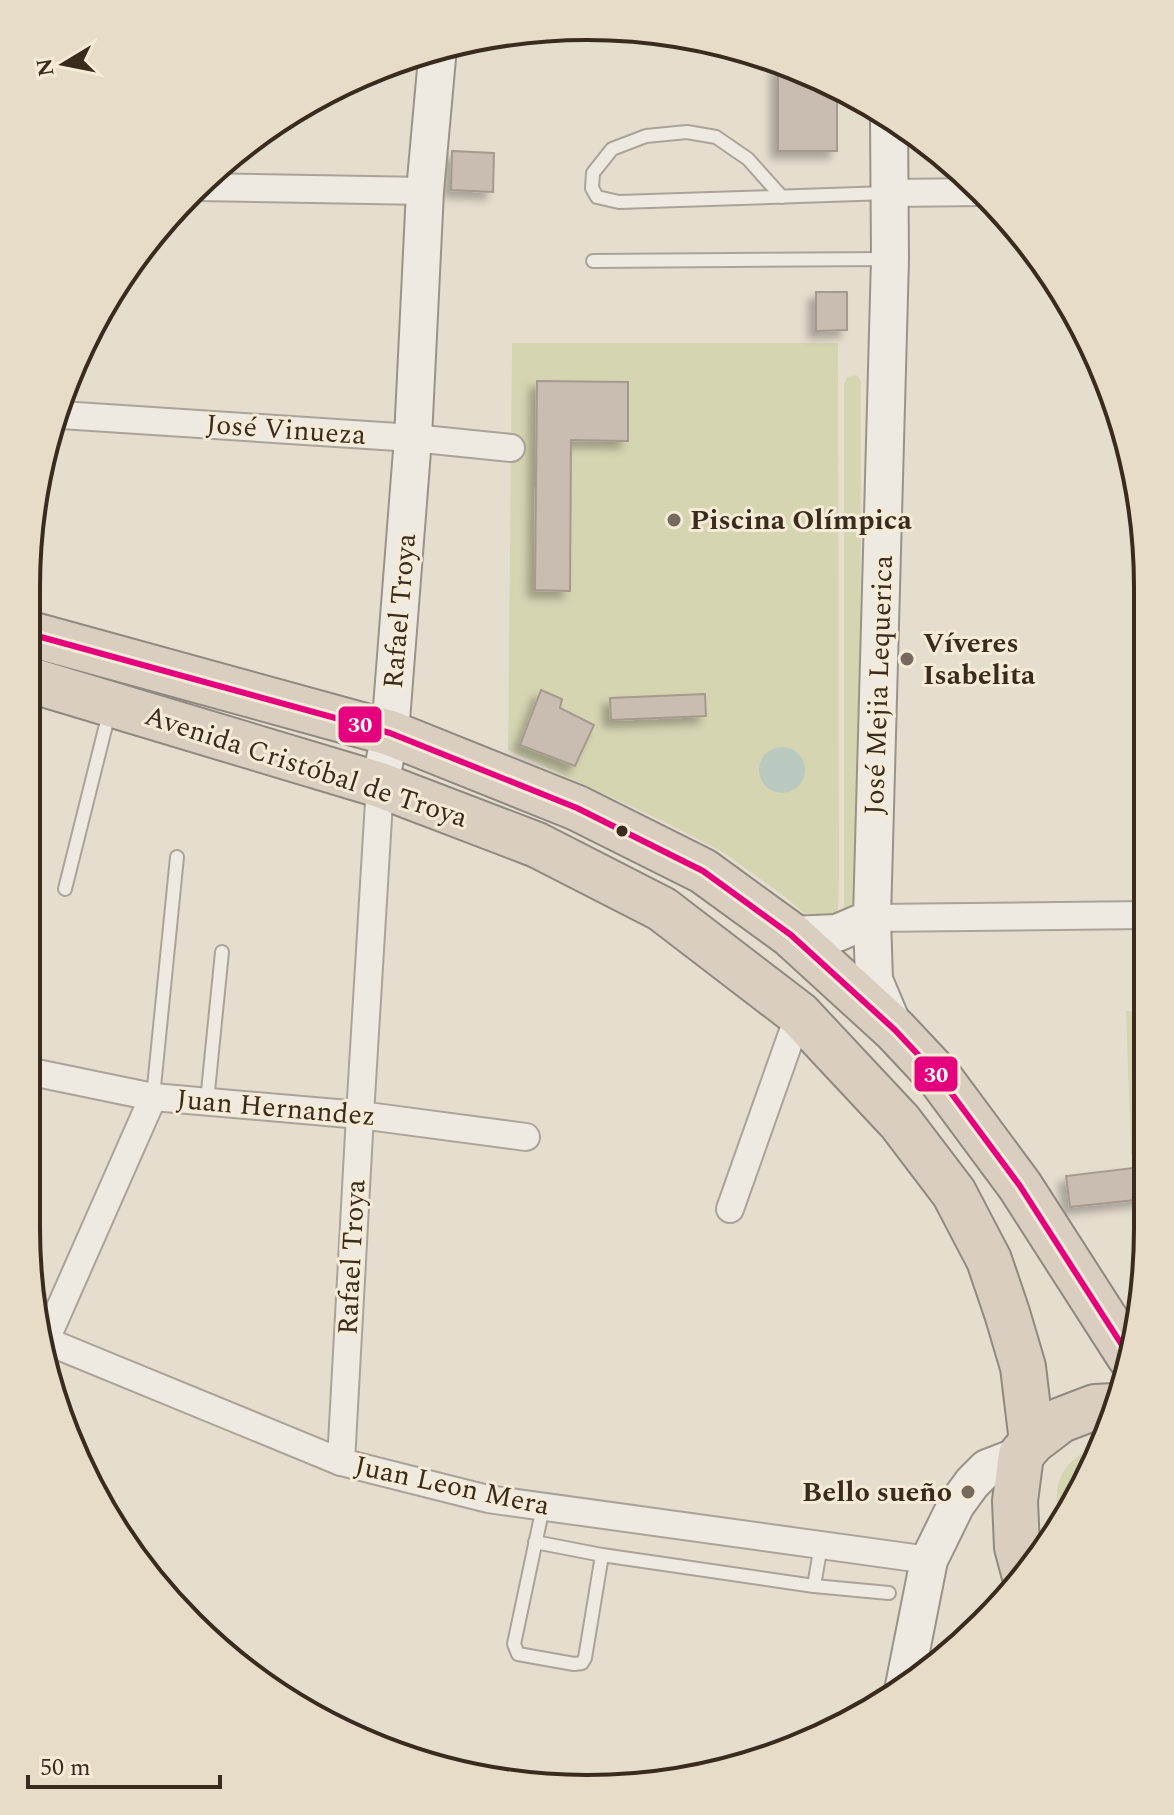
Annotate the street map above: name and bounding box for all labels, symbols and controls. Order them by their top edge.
north arrow [24,24,104,104]
text: N [28,55,64,79]
street label: José Vinueza [205,403,368,457]
place label: Piscina Olímpica [690,499,912,542]
marker: Piscina Olímpica [665,511,683,529]
street label: Rafael Troya [372,531,428,690]
street label: José Mejia Lequerica [853,554,905,816]
place label: Víveres Isabelita [923,622,1036,697]
marker: Víveres Isabelita [898,650,916,668]
street label: Avenida Cristóbal de Troya [139,694,473,840]
line badge: 30 [337,705,383,744]
text: 30 [348,709,372,742]
unlabelled marker [614,823,630,839]
line badge: 30 [913,1055,959,1093]
text: 30 [924,1059,948,1092]
street label: Juan Hernandez [175,1078,377,1138]
street label: Rafael Troya [326,1178,378,1336]
street label: Juan Leon Mera [350,1444,554,1528]
place label: Bello sueño [802,1471,952,1514]
marker: Bello sueño [959,1483,977,1501]
scale bar [28,1739,220,1789]
text: 50 m [40,1750,91,1786]

